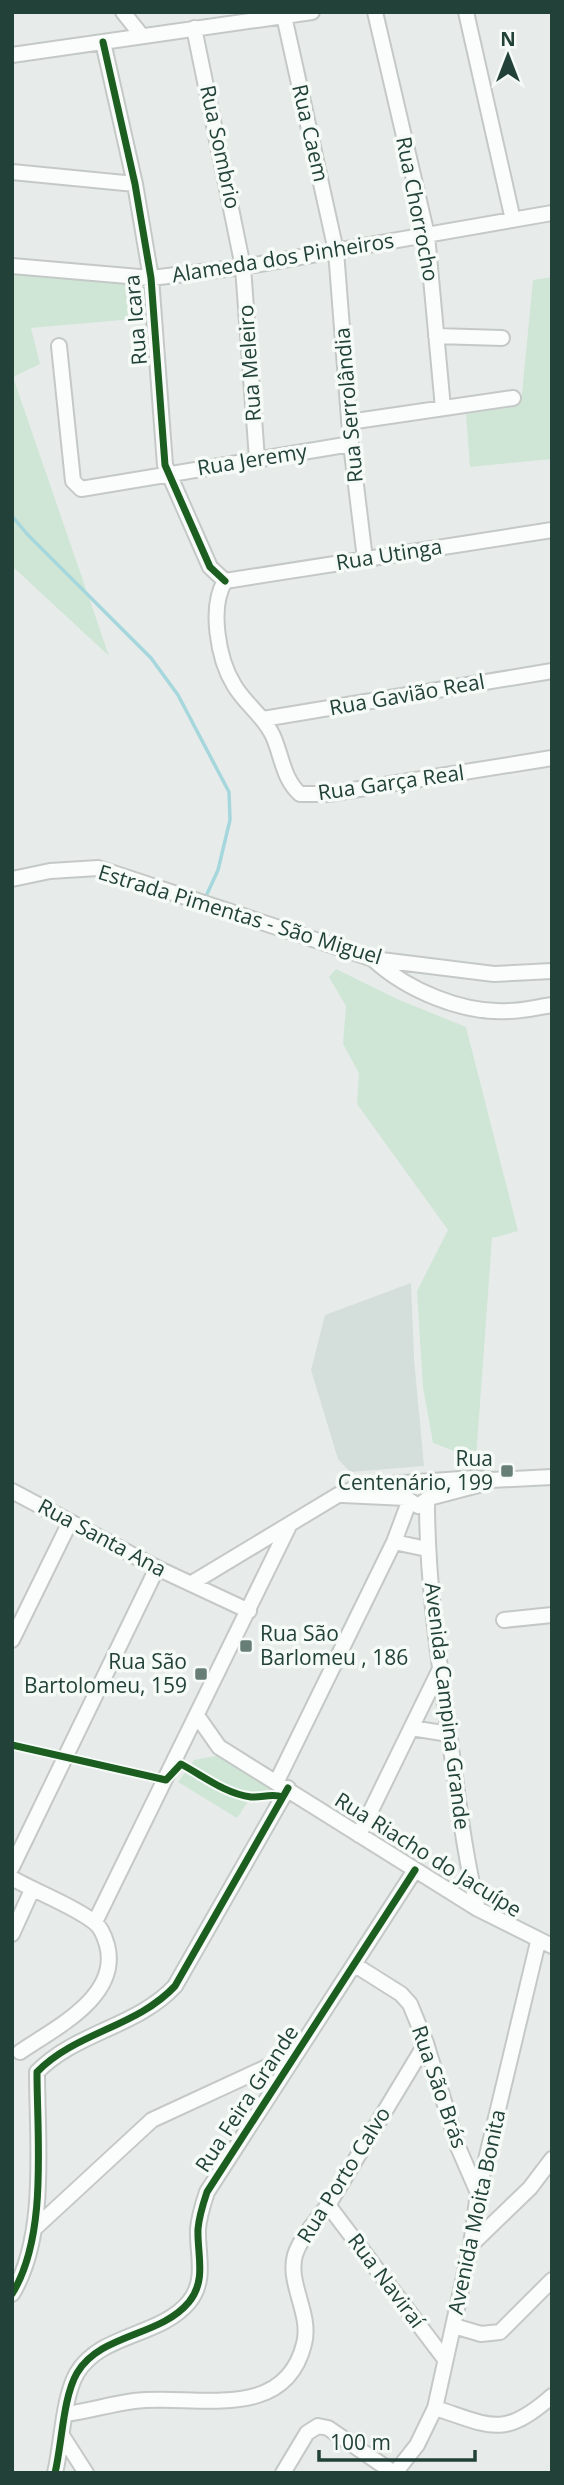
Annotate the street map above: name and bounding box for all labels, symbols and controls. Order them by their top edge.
north arrow [473,21,543,91]
text: N [500,26,516,52]
street label: Rua Caem [286,81,336,184]
street label: Rua Sombrio [194,82,248,211]
street label: Rua Chorrocho [390,134,446,284]
street label: Alameda dos Pinheiros [170,226,396,288]
street label: Rua Icara [117,274,153,367]
street label: Rua Meleiro [231,304,267,423]
street label: Rua Serrolândia [327,326,369,484]
street label: Rua Jeremy [195,436,309,482]
street label: Rua Utinga [334,532,444,576]
street label: Rua Gavião Real [327,667,487,721]
street label: Rua Garça Real [316,758,466,806]
street label: Estrada Pimentas - São Miguel [95,858,385,971]
place label: Rua Centenário, 199 [338,1444,493,1496]
marker: Rua Centenário, 199 [499,1463,515,1479]
street label: Rua Santa Ana [33,1492,171,1583]
street label: Avenida Campina Grande [419,1580,477,1831]
place label: Rua São Barlomeu , 186 [260,1619,408,1671]
marker: Rua São Barlomeu , 186 [238,1638,254,1654]
place label: Rua São Bartolomeu, 159 [24,1647,187,1699]
marker: Rua São Bartolomeu, 159 [193,1666,209,1682]
street label: Rua Riacho do Jacuípe [330,1785,527,1923]
street label: Rua Feira Grande [188,2020,304,2177]
street label: Rua São Brás [406,2022,474,2152]
street label: Rua Porto Calvo [290,2101,396,2248]
street label: Avenida Moita Bonita [441,2107,511,2317]
street label: Rua Naviraí [342,2227,432,2334]
scale bar [319,2418,475,2462]
text: 100 m [330,2428,391,2456]

